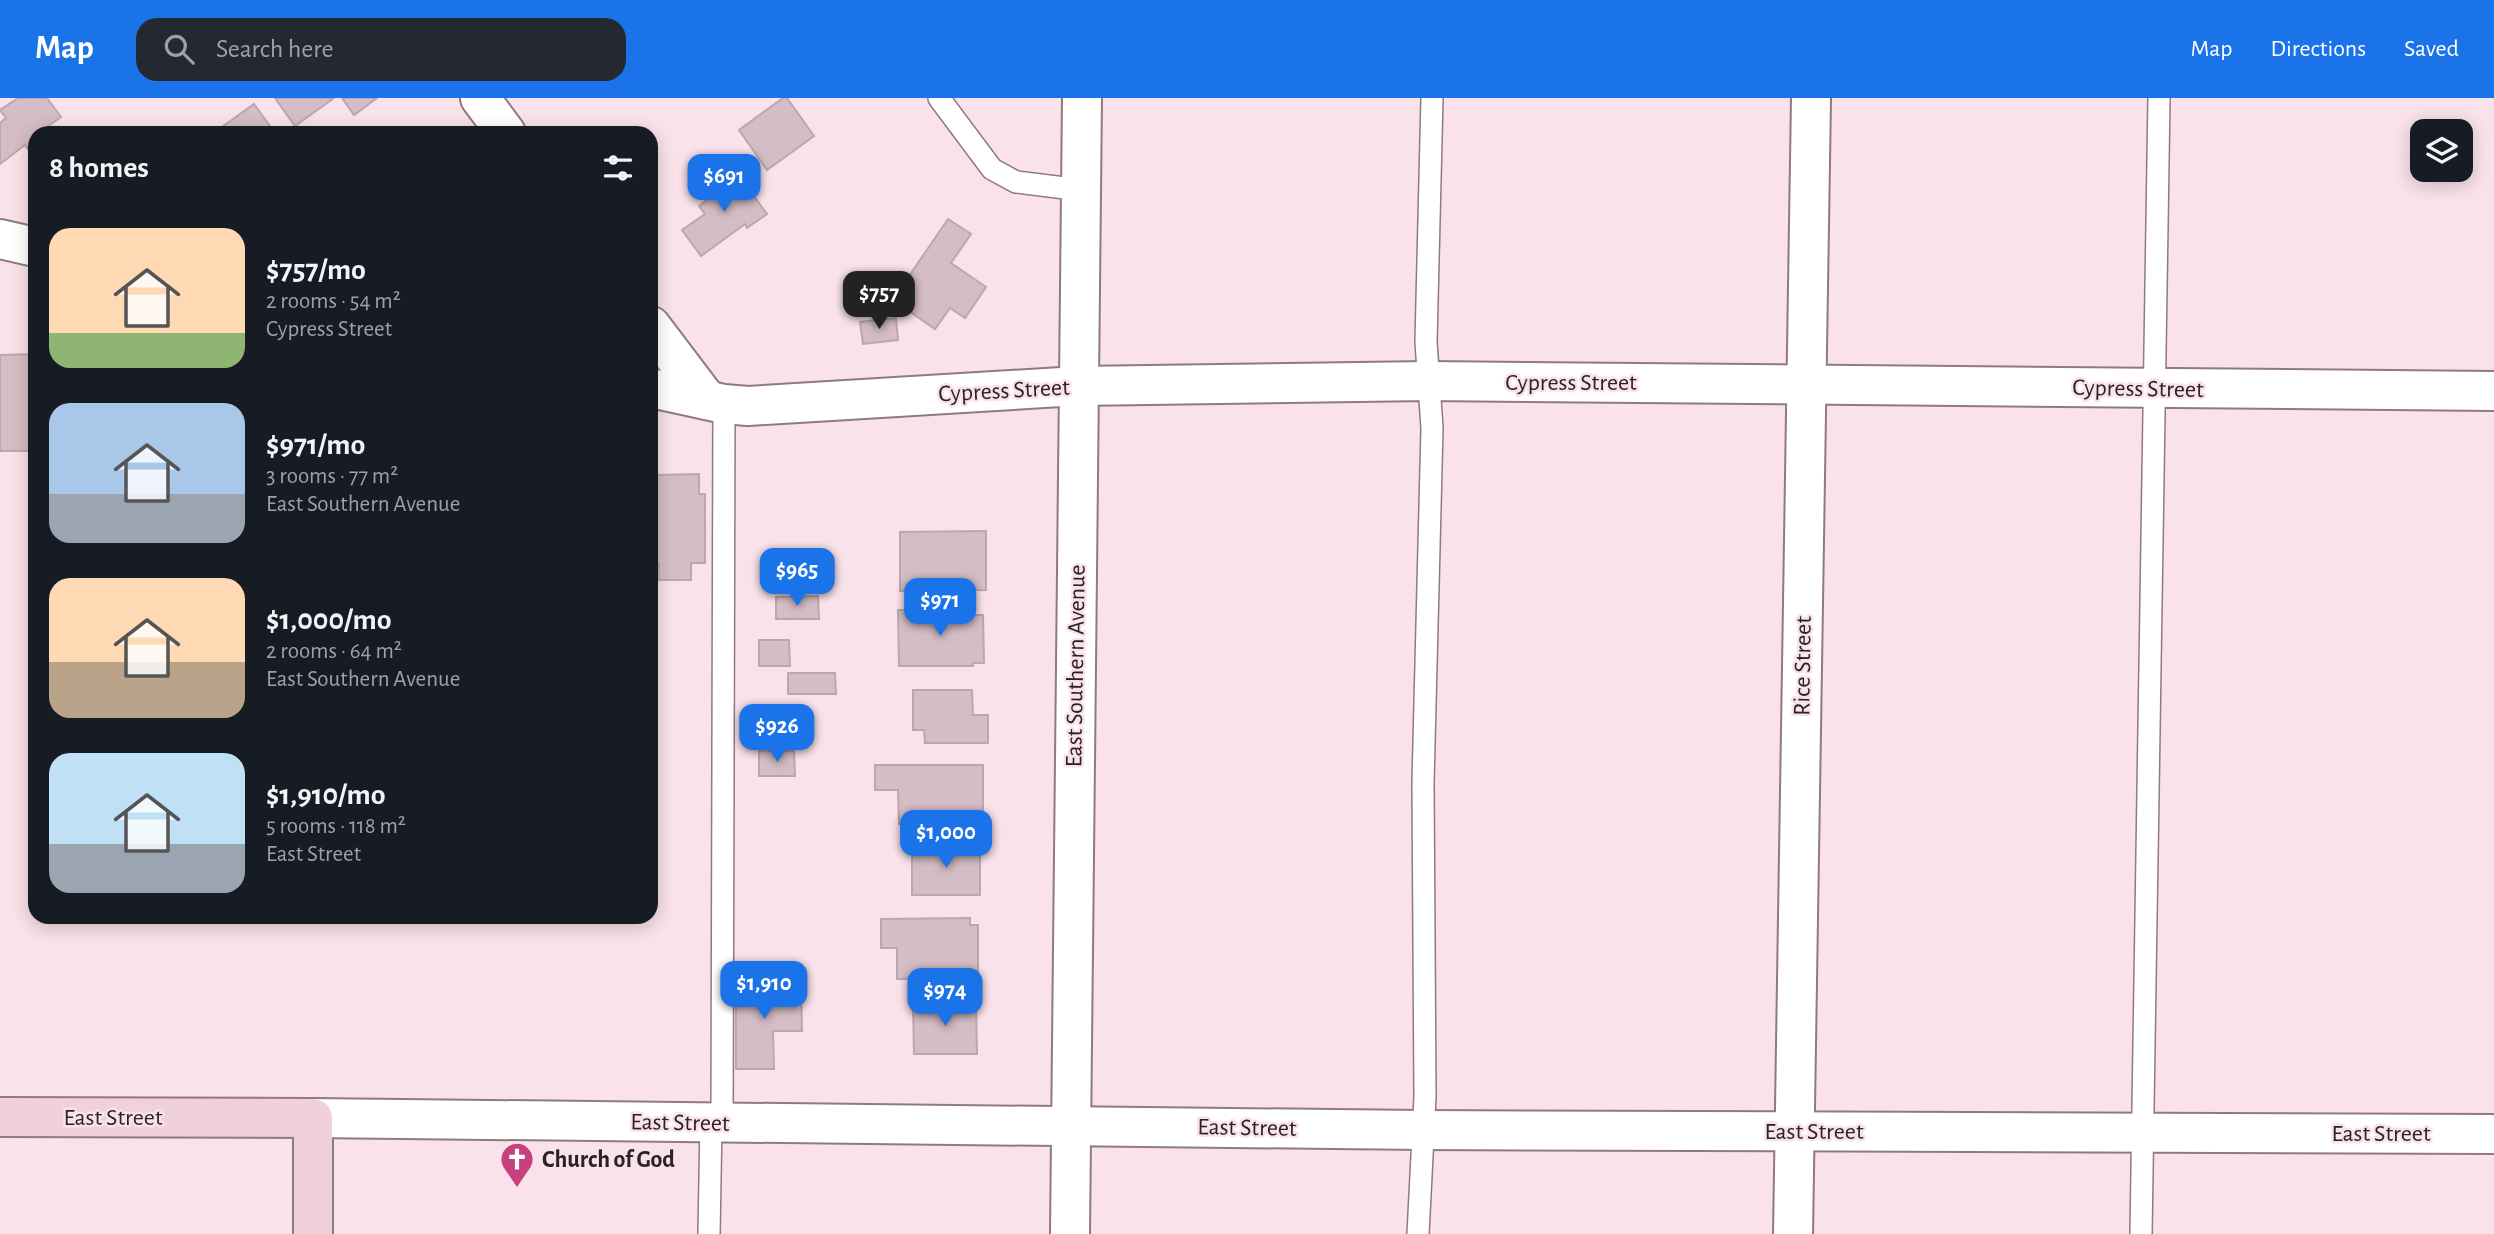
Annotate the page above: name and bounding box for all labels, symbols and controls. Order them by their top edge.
search box [136,18,626,81]
icon: search [160,30,198,68]
text: Map [35,32,94,65]
text: Search here [216,36,334,62]
text: Map [2190,37,2232,61]
text: Directions [2270,37,2366,61]
text: Saved [2404,37,2459,61]
map controls [2410,119,2473,182]
button: layers [2410,119,2473,182]
icon: filters [599,149,637,187]
text: 8 homes [49,153,149,183]
pin: $691 [683,155,765,214]
text: $691 [704,165,744,188]
text: $757/mo [266,255,366,285]
icon: home [105,256,189,340]
pin: $757 [838,272,920,331]
text: $757 [859,282,899,305]
text: 2 rooms · 54 m² [266,290,401,313]
text: Cypress Street [266,318,392,341]
street label: Cypress Street [1505,371,1637,395]
street label: Cypress Street [938,376,1071,406]
street label: Cypress Street [2072,376,2204,402]
text: $971/mo [266,430,365,460]
icon: home [105,431,189,515]
text: 3 rooms · 77 m² [266,465,398,488]
text: East Southern Avenue [266,493,460,516]
pin: $965 [756,548,838,608]
text: $965 [776,559,818,582]
street label: East Southern Avenue [1062,564,1090,768]
pin: $971 [899,578,981,638]
text: $971 [920,589,960,612]
text: $1,000/mo [266,605,392,635]
icon: home [105,606,189,690]
street label: Rice Street [1790,616,1816,716]
text: 2 rooms · 64 m² [266,640,402,663]
text: East Southern Avenue [266,668,460,691]
pin: $926 [736,704,818,764]
text: $926 [755,715,799,738]
text: $1,910/mo [266,780,386,810]
icon: home [105,781,189,865]
pin: $1,000 [889,810,1003,870]
text: 5 rooms · 118 m² [266,815,406,838]
text: $1,000 [916,821,976,844]
text: East Street [266,843,361,866]
pin: $1,910 [707,962,821,1021]
pin: $974 [904,968,986,1028]
text: $1,910 [736,972,792,995]
text: $974 [924,979,966,1002]
street label: East Street [63,1106,163,1130]
street label: East Street [630,1110,730,1136]
street label: East Street [1197,1115,1297,1141]
street label: East Street [1764,1120,1864,1144]
street label: East Street [2331,1122,2431,1146]
church icon: Church of God [498,1140,536,1189]
place label: Church of God [542,1148,675,1172]

